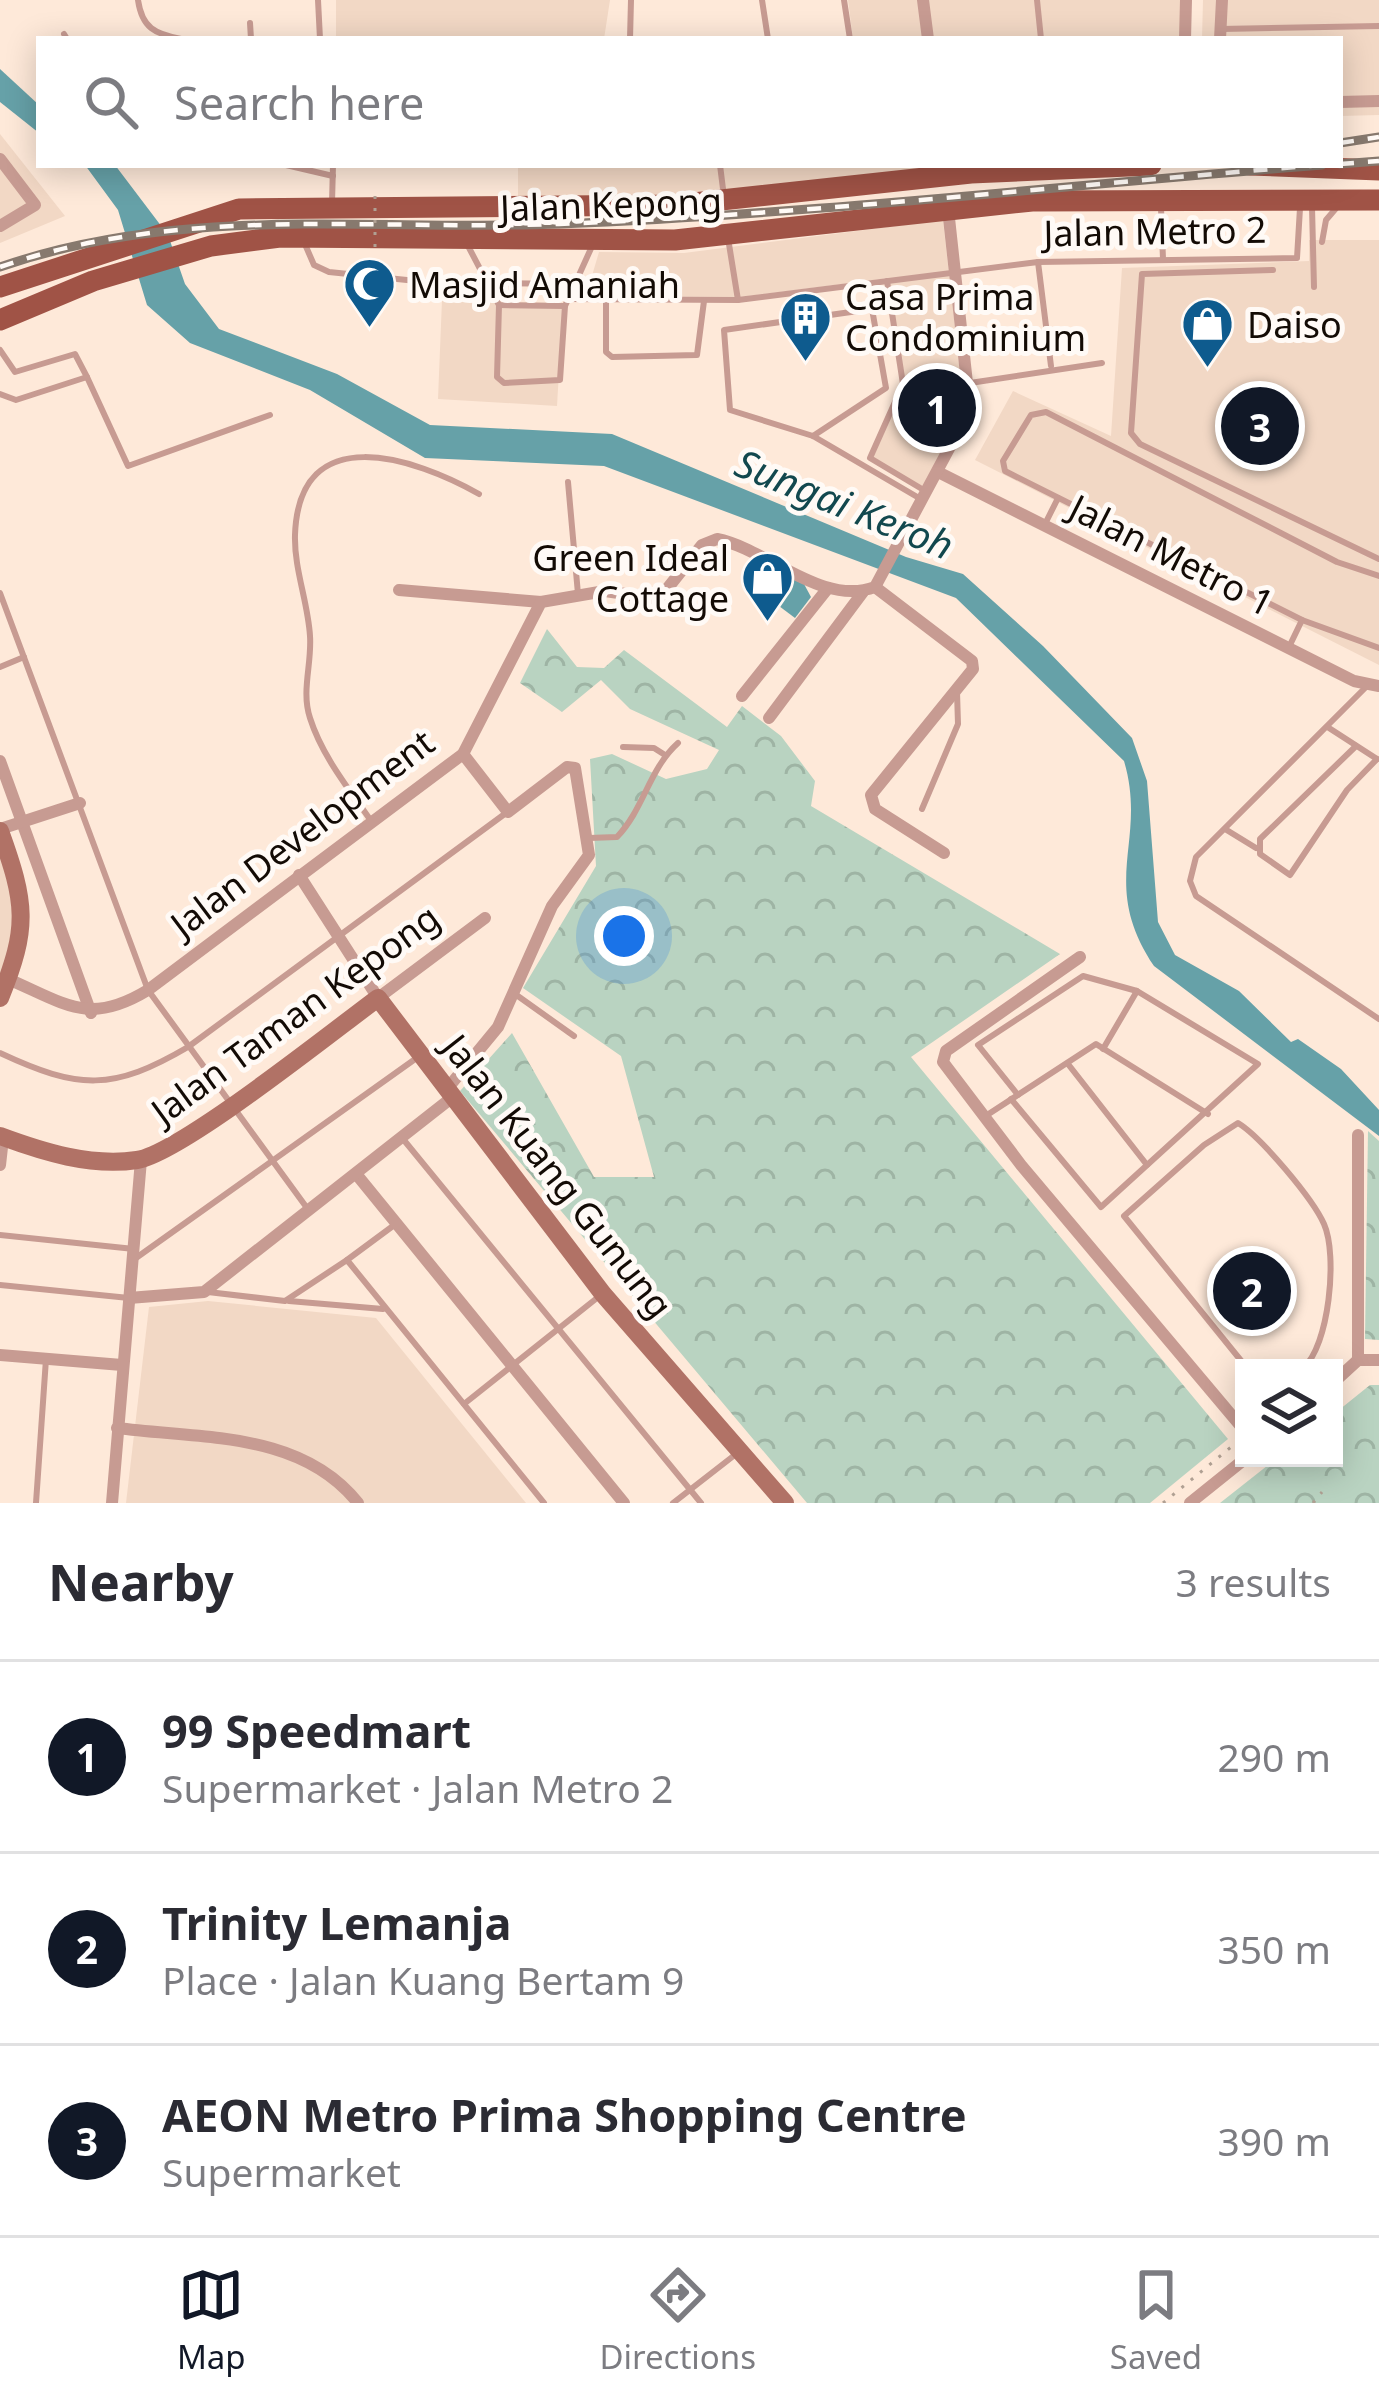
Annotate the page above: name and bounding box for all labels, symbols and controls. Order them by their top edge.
search box [36,36,1343,168]
icon: search [78,69,144,135]
text: Search here [174,72,424,133]
street label: Jalan Kepong [496,176,723,232]
street label: Jalan Metro 2 [1040,205,1267,257]
mosque icon: Masjid Amaniah [342,256,398,330]
place label: Masjid Amaniah [409,260,680,309]
place label: Casa Prima Condominium [845,272,1086,362]
building icon: Casa Prima Condominium [778,289,834,363]
shop icon: Daiso [1180,296,1236,370]
place label: Daiso [1247,300,1342,349]
pin: 1 [898,363,976,453]
pin: 3 [1221,381,1299,471]
water label: Sungai Keroh [728,435,962,571]
street label: Jalan Metro 1 [1059,481,1282,627]
place label: Green Ideal Cottage [532,533,729,623]
shop icon: Green Ideal Cottage [740,550,796,624]
street label: Jalan Development [158,718,444,950]
street label: Jalan Taman Kepong [139,893,449,1137]
your location [594,906,654,966]
street label: Jalan Kuang Gunung [430,1022,684,1328]
pin: 2 [1213,1246,1291,1336]
map controls [1235,1359,1343,1467]
button: layers [1235,1359,1343,1467]
text: Nearby [48,1546,234,1616]
text: 3 results [1176,1555,1331,1608]
text: 99 Speedmart [162,1700,471,1761]
text: 1 [76,1730,98,1783]
text: 290 m [1217,1730,1331,1783]
text: Supermarket · Jalan Metro 2 [162,1761,673,1814]
text: Trinity Lemanja [162,1892,511,1953]
text: 2 [76,1922,98,1975]
text: 350 m [1217,1922,1331,1975]
text: Place · Jalan Kuang Bertam 9 [162,1953,684,2006]
text: AEON Metro Prima Shopping Centre [162,2084,967,2145]
text: 3 [76,2114,98,2167]
text: 390 m [1217,2114,1331,2167]
text: Supermarket [162,2145,401,2198]
tab: Map [177,2262,246,2379]
tab: Directions [599,2262,756,2379]
tab: Saved [1110,2262,1202,2379]

